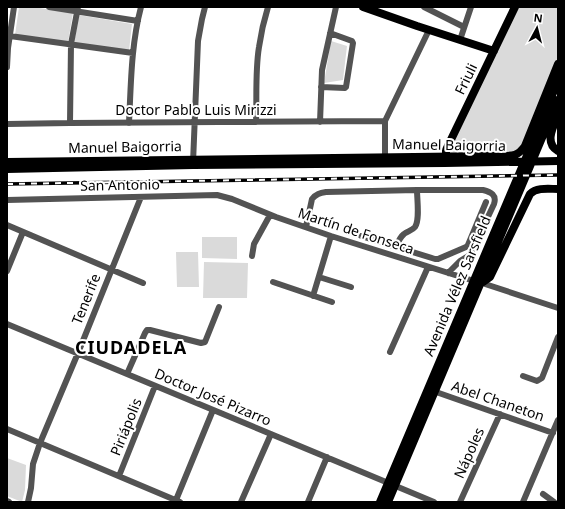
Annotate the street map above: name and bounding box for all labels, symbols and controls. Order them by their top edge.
north arrow [517,8,557,48]
text: N [533,10,544,26]
street label: Friuli [450,60,481,98]
street label: Doctor Pablo Luis Mirizzi [115,100,277,119]
street label: Manuel Baigorria [392,134,506,155]
street label: Manuel Baigorria [68,136,182,157]
street label: San Antonio [80,174,160,195]
street label: Martín de Fonseca [296,203,417,258]
street label: Avenida Vélez Sarsfield [418,213,495,359]
street label: Tenerife [67,270,104,327]
district label: CIUDADELA [75,335,187,359]
street label: Doctor José Pizarro [152,363,275,430]
street label: Abel Chaneton [449,376,547,425]
street label: Piriápolis [105,395,146,458]
street label: Nápoles [449,424,488,481]

